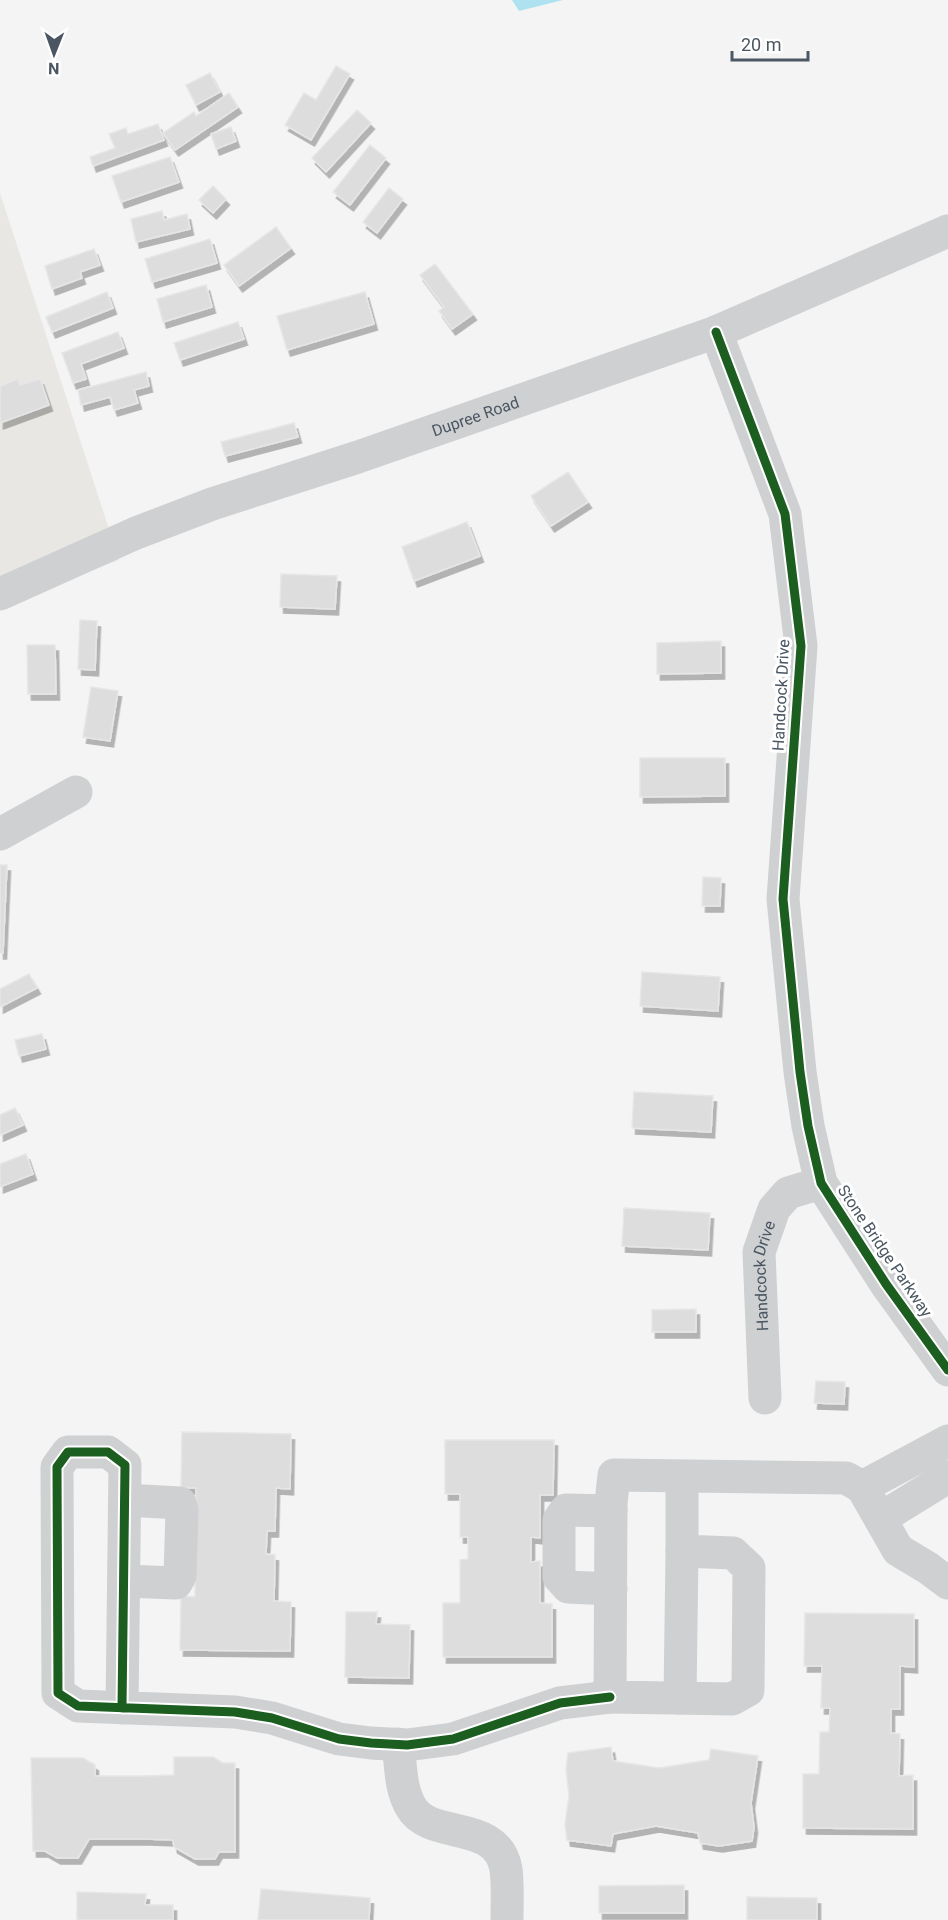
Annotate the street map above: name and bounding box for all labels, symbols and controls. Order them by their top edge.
north arrow [24,24,84,84]
scale bar [732,24,808,62]
text: 20 m [741,34,781,55]
text: N [48,59,60,78]
street label: Dupree Road [429,392,521,440]
street label: Handcock Drive [769,639,793,751]
street label: Stone Bridge Parkway [834,1181,936,1321]
street label: Handcock Drive [749,1218,779,1331]

